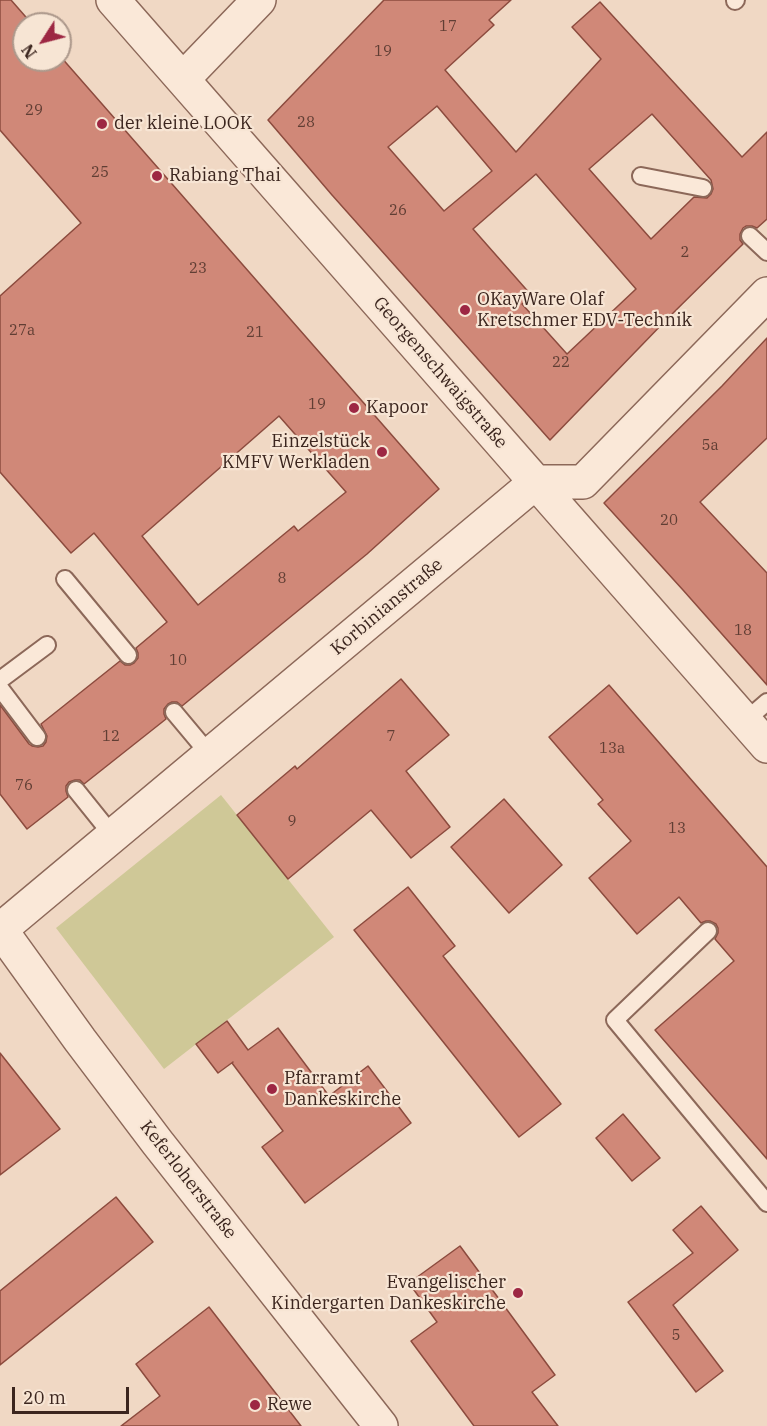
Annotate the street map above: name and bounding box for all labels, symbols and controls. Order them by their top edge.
north arrow [12,12,72,72]
house number: 17 [439,18,457,36]
text: N [17,40,41,62]
house number: 19 [374,43,392,61]
house number: 29 [25,102,43,120]
place label: der kleine LOOK [114,113,252,135]
house number: 28 [297,114,315,132]
marker: der kleine LOOK [95,117,109,131]
house number: 25 [91,164,109,182]
place label: Rabiang Thai [169,165,281,187]
marker: Rabiang Thai [150,169,164,183]
house number: 26 [389,202,407,220]
house number: 2 [681,244,689,262]
house number: 23 [189,260,207,278]
place label: OKayWare Olaf Kretschmer EDV-Technik [477,289,692,332]
street label: Georgenschwaigstraße [368,293,512,453]
marker: OKayWare Olaf Kretschmer EDV-Technik [458,303,472,317]
house number: 27a [9,322,35,340]
house number: 21 [246,324,264,342]
house number: 22 [552,354,570,372]
house number: 19 [308,396,326,414]
place label: Kapoor [366,397,428,419]
marker: Kapoor [347,401,361,415]
place label: Einzelstück KMFV Werkladen [222,431,370,474]
house number: 5a [701,437,719,455]
marker: Einzelstück KMFV Werkladen [375,445,389,459]
house number: 20 [660,512,678,530]
street label: Korbinianstraße [327,554,447,660]
house number: 8 [278,570,286,588]
house number: 18 [734,622,752,640]
house number: 10 [169,652,187,670]
house number: 12 [102,728,120,746]
house number: 7 [387,728,395,746]
house number: 13a [599,740,625,758]
house number: 76 [15,777,33,795]
house number: 9 [288,813,296,831]
house number: 13 [668,820,686,838]
place label: Pfarramt Dankeskirche [284,1068,401,1110]
marker: Pfarramt Dankeskirche [265,1082,279,1096]
street label: Keferloherstraße [135,1117,241,1243]
place label: Evangelischer Kindergarten Dankeskirche [271,1272,506,1314]
marker: Evangelischer Kindergarten Dankeskirche [511,1286,525,1300]
house number: 5 [672,1327,680,1345]
scale bar [15,1375,132,1413]
text: 20 m [23,1386,66,1409]
place label: Rewe [267,1394,312,1416]
marker: Rewe [248,1398,262,1412]

